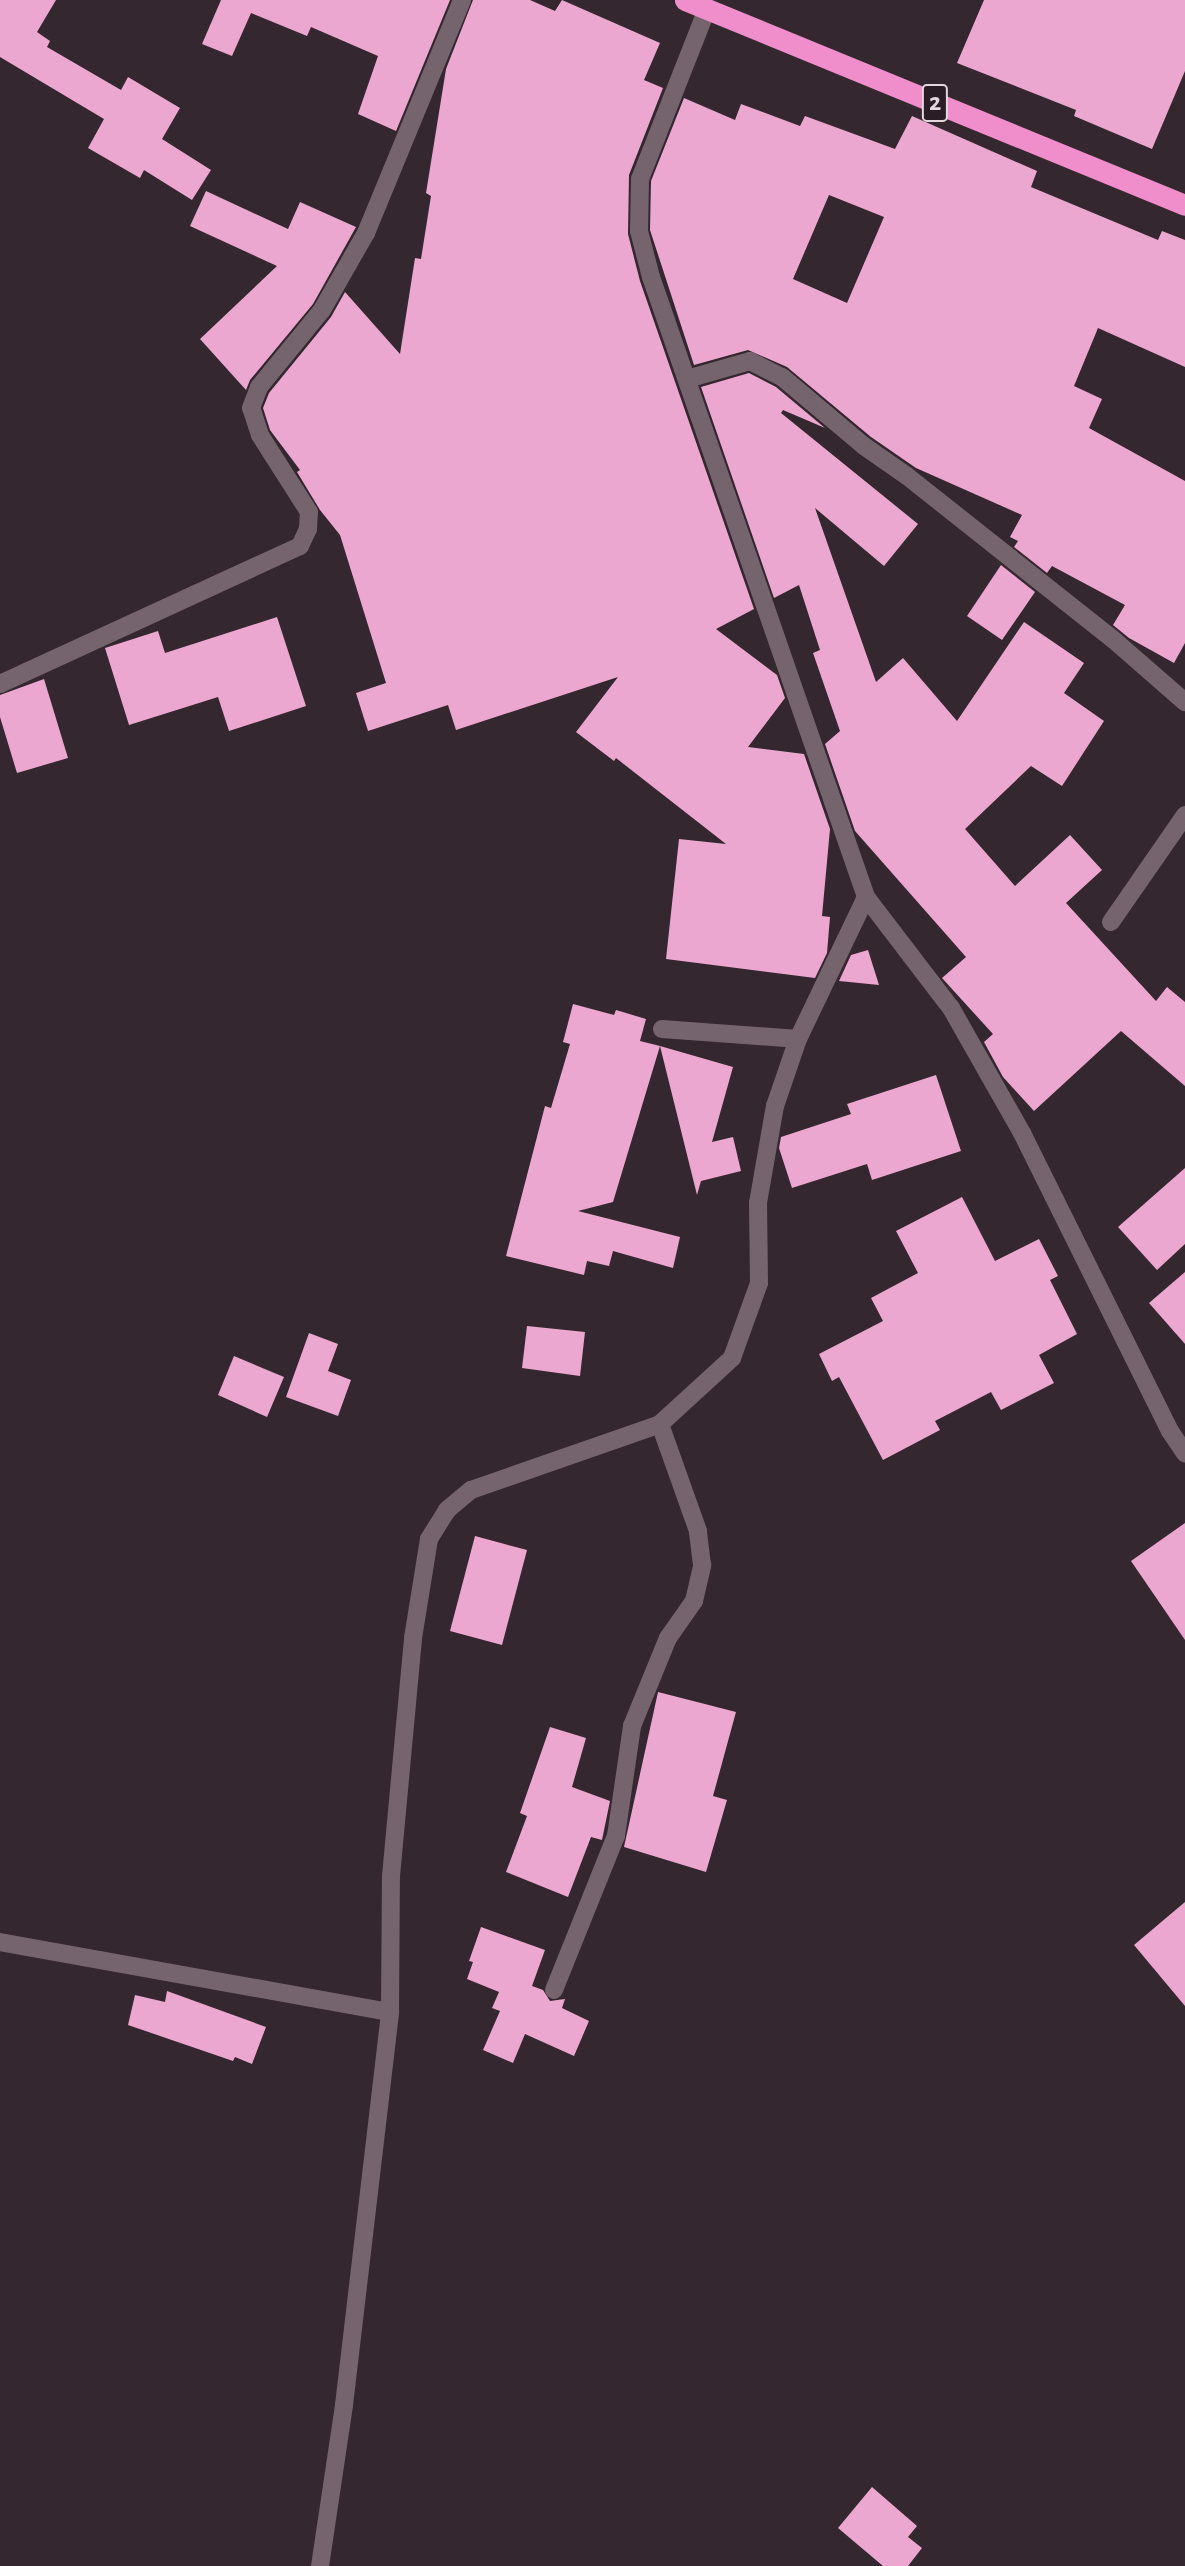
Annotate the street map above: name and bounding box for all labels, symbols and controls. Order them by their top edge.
road number: 2 [921,80,949,125]

